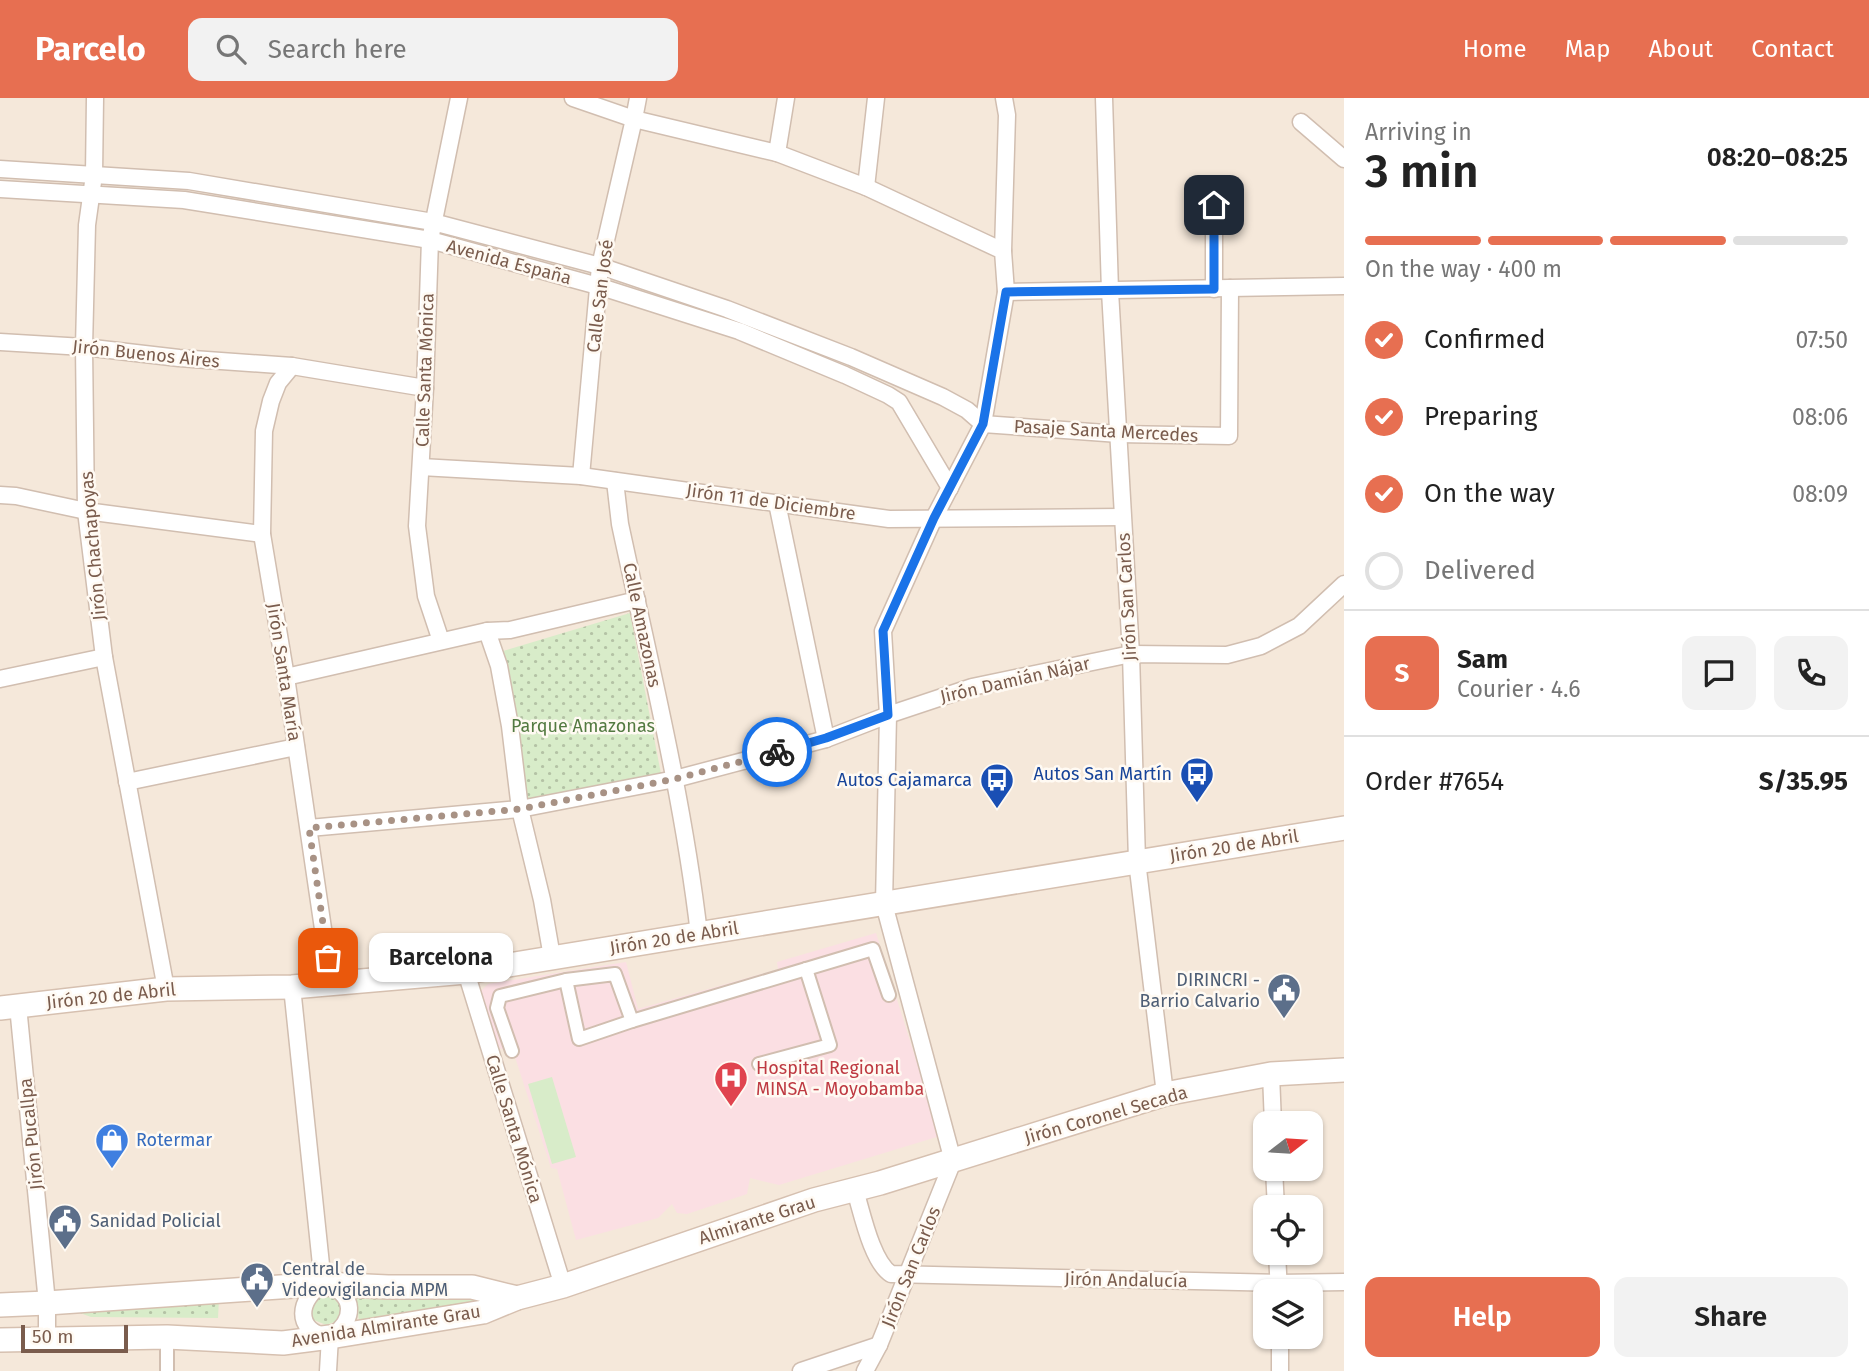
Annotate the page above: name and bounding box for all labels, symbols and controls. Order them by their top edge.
search box [188,18,678,81]
text: Parcelo [35,29,146,69]
icon: search [212,30,250,68]
text: Search here [268,34,407,65]
text: Home [1463,35,1527,63]
text: Map [1565,35,1611,63]
text: About [1649,35,1713,63]
text: Contact [1751,35,1834,63]
text: Arriving in [1365,118,1472,146]
text: 08:20–08:25 [1707,142,1848,173]
text: 3 min [1365,144,1479,199]
pin [1184,175,1244,235]
icon: home [1195,186,1233,224]
street label: Avenida España [444,235,574,289]
street label: Calle San José [582,238,618,354]
text: On the way · 400 m [1365,255,1562,283]
street label: Calle Santa Mónica [411,293,439,447]
icon: check [1365,321,1403,359]
text: Confirmed [1424,324,1545,355]
text: 07:50 [1795,326,1848,354]
street label: Jirón Buenos Aires [71,335,221,373]
icon: check [1365,398,1403,436]
text: Preparing [1424,401,1537,432]
text: 08:06 [1792,403,1848,431]
street label: Pasaje Santa Mercedes [1013,415,1199,447]
street label: Jirón Chachapoyas [76,470,110,622]
icon: check [1365,475,1403,513]
text: On the way [1424,478,1555,509]
street label: Jirón 11 de Diciembre [685,479,857,525]
text: 08:09 [1792,480,1848,508]
street label: Jirón San Carlos [1113,532,1141,662]
text: Delivered [1424,555,1536,586]
street label: Calle Amazonas [618,561,666,689]
street label: Jirón Santa María [262,601,306,743]
button: chat [1682,636,1756,710]
button: phone [1774,636,1848,710]
text: Sam [1457,644,1508,675]
street label: Jirón Damián Nájar [938,652,1092,708]
text: S [1395,658,1409,689]
text: Courier · 4.6 [1457,675,1581,703]
park label: Parque Amazonas [511,715,655,737]
courier [742,717,812,787]
icon: bike [758,733,796,771]
bus stop icon: Autos San Martín [1178,755,1216,804]
bus stop icon: Autos Cajamarca [978,761,1016,810]
place label: Autos San Martín [1034,763,1172,785]
text: Order #7654 [1365,766,1504,797]
text: S/35.95 [1759,766,1848,797]
place label: Autos Cajamarca [837,769,972,791]
street label: Jirón 20 de Abril [1168,825,1300,867]
street label: Jirón 20 de Abril [608,917,740,959]
pin [298,928,358,988]
callout: Barcelona [370,934,514,982]
icon: bag [309,939,347,977]
text: Barcelona [389,943,493,971]
place label: DIRINCRI - Barrio Calvario [1140,969,1260,1012]
public building icon: DIRINCRI - Barrio Calvario [1265,971,1303,1020]
street label: Jirón 20 de Abril [45,978,177,1014]
street label: Calle Santa Mónica [481,1052,547,1206]
place label: Hospital Regional MINSA - Moyobamba [756,1057,924,1100]
hospital icon: Hospital Regional MINSA - Moyobamba [712,1059,750,1108]
street label: Jirón Pucallpa [14,1077,48,1191]
street label: Jirón Coronel Secada [1022,1081,1190,1149]
north arrow [1253,1111,1323,1181]
map controls [1253,1111,1323,1349]
shop icon: Rotermar [93,1121,131,1170]
place label: Rotermar [136,1129,212,1151]
street label: Almirante Grau [696,1191,818,1249]
button: locate [1253,1195,1323,1265]
public building icon: Sanidad Policial [46,1202,84,1251]
street label: Jirón San Carlos [877,1203,945,1331]
place label: Sanidad Policial [90,1210,221,1232]
place label: Central de Videovigilancia MPM [282,1258,448,1301]
public building icon: Central de Videovigilancia MPM [238,1260,276,1309]
street label: Jirón Andalucía [1064,1268,1188,1292]
button: Help [1365,1277,1600,1357]
button: Share [1614,1277,1848,1357]
button: layers [1253,1279,1323,1349]
street label: Avenida Almirante Grau [290,1300,482,1352]
scale bar [21,1322,128,1354]
text: 50 m [32,1325,73,1348]

